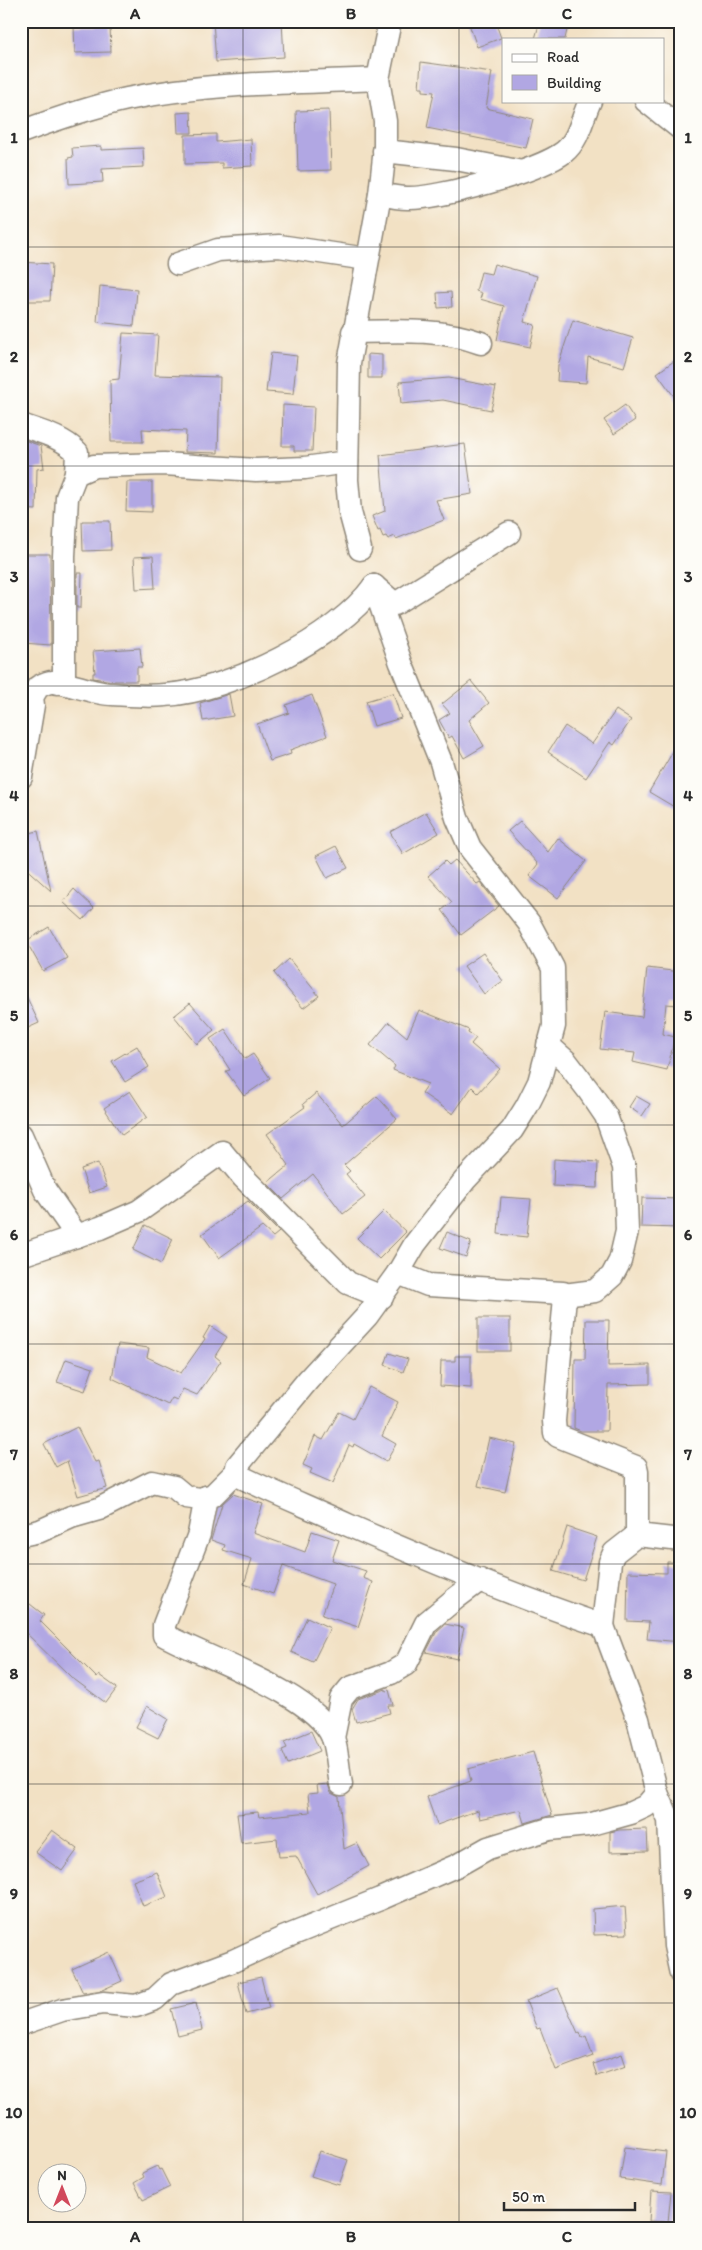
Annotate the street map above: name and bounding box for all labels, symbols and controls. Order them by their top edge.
text: A [129,4,141,23]
text: B [346,4,357,23]
text: C [562,4,573,23]
legend [502,38,664,102]
text: Road [547,48,580,66]
text: Building [547,74,601,92]
text: 1 [10,128,18,147]
text: 1 [684,128,692,147]
text: 2 [10,347,19,366]
text: 2 [684,347,693,366]
text: 3 [10,567,19,586]
text: 3 [684,567,693,586]
text: 4 [9,786,19,805]
text: 4 [683,786,693,805]
text: 5 [10,1006,19,1025]
text: 5 [684,1006,693,1025]
text: 6 [10,1225,19,1244]
text: 6 [684,1225,693,1244]
text: 7 [9,1445,18,1464]
text: 7 [683,1445,692,1464]
text: 8 [10,1664,19,1683]
text: 8 [684,1664,693,1683]
text: 9 [10,1884,18,1903]
text: 9 [684,1884,692,1903]
text: 10 [5,2103,23,2122]
text: 10 [679,2103,697,2122]
north arrow [38,2162,88,2212]
text: N [57,2167,67,2184]
scale bar [504,2180,636,2212]
text: 50 m [512,2188,545,2206]
text: A [129,2227,141,2246]
text: B [346,2227,357,2246]
text: C [562,2227,573,2246]

